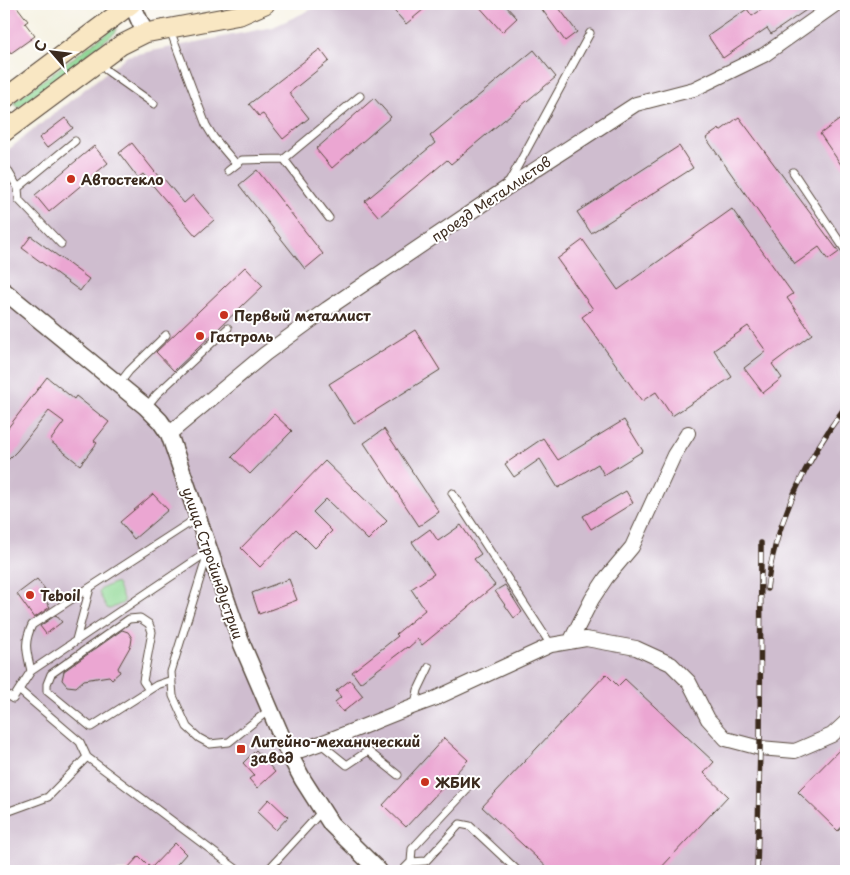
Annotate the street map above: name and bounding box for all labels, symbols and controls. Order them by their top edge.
north arrow [28,28,78,78]
text: С [28,36,52,55]
street label: проезд Металлистов [427,151,555,247]
place label: Автостекло [81,169,163,190]
marker: Автостекло [65,173,77,185]
place label: Первый металлист [234,305,371,326]
marker: Первый металлист [218,309,230,321]
place label: Гастроль [210,326,273,347]
marker: Гастроль [194,330,206,342]
street label: улица Стройиндустрии [177,484,249,642]
place label: Teboil [40,585,81,606]
marker: Teboil [24,589,36,601]
place label: Литейно-механический завод [250,731,420,768]
marker: Литейно-механический завод [235,743,247,755]
place label: ЖБИК [435,772,481,793]
marker: ЖБИК [419,776,431,788]

